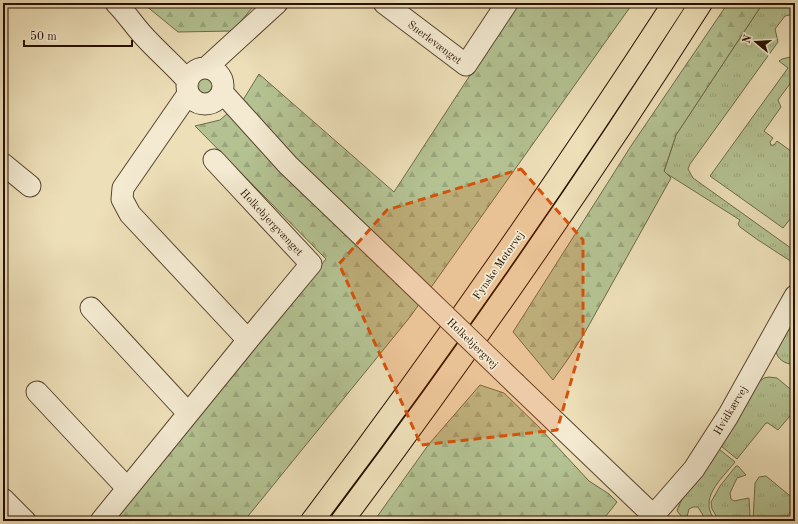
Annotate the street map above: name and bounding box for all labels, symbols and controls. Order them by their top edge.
street label: Snerlevænget [405,19,463,67]
scale bar [24,22,132,48]
north arrow [736,22,776,62]
text: 50 m [30,30,57,43]
text: N [741,33,755,45]
street label: Holkebjergvænget [237,188,305,259]
street label: Fynske Motorvej [472,230,527,302]
street label: Holkebjergvej [444,317,500,371]
street label: Hvidkærvej [712,384,750,437]

